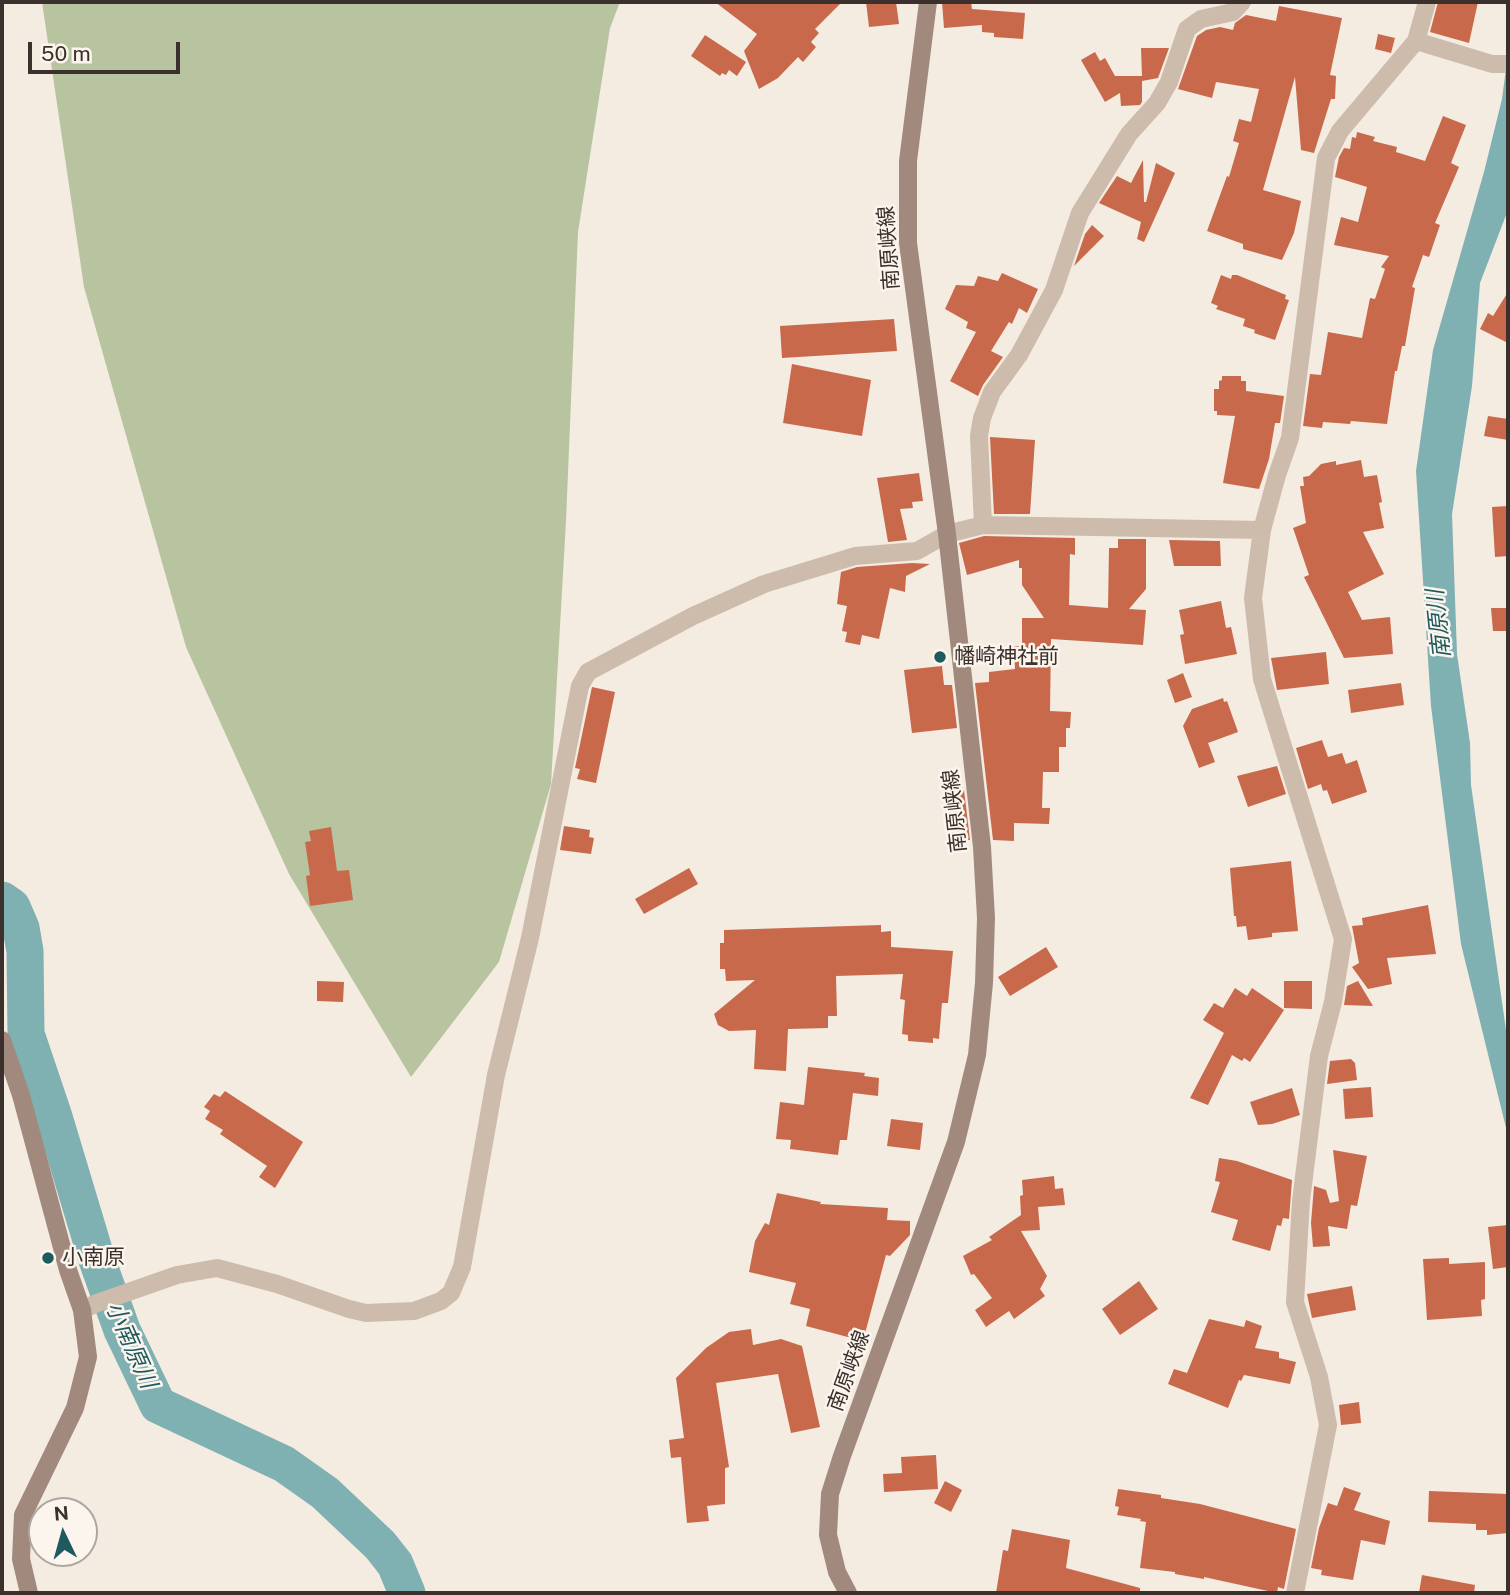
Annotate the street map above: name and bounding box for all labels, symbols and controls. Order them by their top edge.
scale bar [32,28,184,72]
text: 50 m [41,41,91,66]
street label: 南原峡線 [874,205,904,291]
water label: 南原川 [1422,588,1456,660]
place label: 幡崎神社前 [954,644,1059,670]
marker: 幡崎神社前 [932,649,948,665]
street label: 南原峡線 [938,768,972,854]
place label: 小南原 [62,1245,125,1271]
marker: 小南原 [40,1250,56,1266]
water label: 小南原川 [100,1297,162,1393]
street label: 南原峡線 [823,1327,875,1415]
north arrow [28,1497,98,1567]
text: N [53,1501,70,1525]

